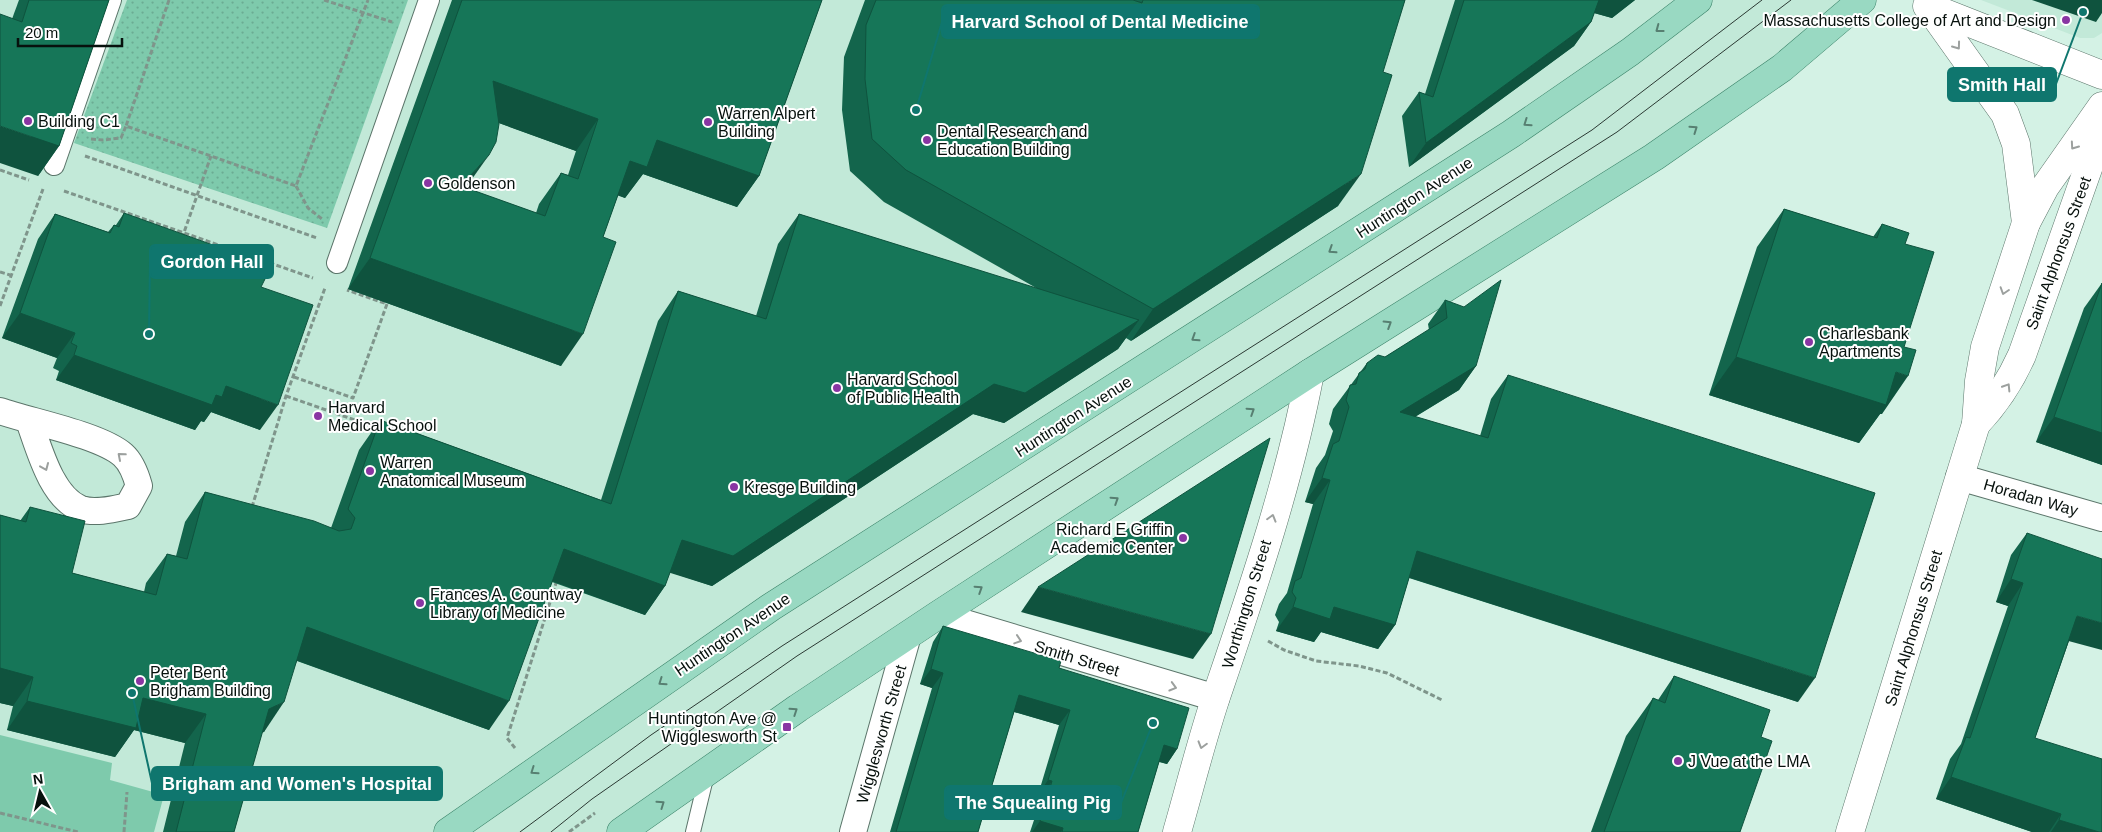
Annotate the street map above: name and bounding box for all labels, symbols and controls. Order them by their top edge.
callout: Harvard School of Dental Medicine [942,5,1259,38]
text: Harvard School of Dental Medicine [951,12,1249,32]
place label: Massachusetts College of Art and Design [1763,12,2056,29]
marker: Massachusetts College of Art and Design [2060,14,2072,26]
scale bar [18,15,121,47]
text: 20 m [25,24,58,41]
one-way arrow [1656,24,1665,32]
one-way arrow [1951,40,1960,49]
callout: Smith Hall [1948,68,2056,101]
text: Smith Hall [1958,75,2046,95]
place label: Warren Alpert Building [718,105,816,140]
place label: Building C1 [38,113,120,130]
marker: Building C1 [22,115,34,127]
marker: Warren Alpert Building [702,116,714,128]
one-way arrow [1523,117,1532,126]
place label: Dental Research and Education Building [937,123,1087,158]
one-way arrow [1688,126,1698,135]
marker: Dental Research and Education Building [921,134,933,146]
one-way arrow [2071,140,2080,150]
street label: Huntington Avenue [1353,153,1476,241]
street label: Saint Alphonsus Street [2023,174,2094,332]
place label: Goldenson [438,175,515,192]
marker: Goldenson [422,177,434,189]
one-way arrow [1328,244,1338,253]
callout: Gordon Hall [150,245,273,278]
text: Gordon Hall [161,252,264,272]
one-way arrow [1999,286,2009,295]
one-way arrow [1382,320,1391,330]
place label: Charlesbank Apartments [1819,325,1910,360]
one-way arrow [1191,331,1200,341]
marker: Charlesbank Apartments [1803,336,1815,348]
place label: Harvard School of Public Health [847,371,959,406]
street label: Huntington Avenue [1012,372,1135,460]
marker: Harvard School of Public Health [831,382,843,394]
one-way arrow [2000,383,2010,392]
place label: Harvard Medical School [328,399,437,434]
one-way arrow [1246,408,1255,418]
marker: Harvard Medical School [312,410,324,422]
one-way arrow [118,453,127,462]
place label: Warren Anatomical Museum [380,454,525,489]
one-way arrow [40,462,50,470]
marker: Warren Anatomical Museum [364,465,376,477]
street label: Horadan Way [1982,476,2080,519]
place label: Kresge Building [744,479,856,496]
marker: Kresge Building [728,481,740,493]
one-way arrow [1109,497,1119,506]
one-way arrow [1267,515,1277,523]
place label: Richard E Griffin Academic Center [1050,521,1174,556]
marker: Richard E Griffin Academic Center [1177,532,1189,544]
street label: Worthington Street [1219,537,1274,670]
street label: Saint Alphonsus Street [1882,548,1945,708]
place label: Frances A. Countway Library of Medicine [430,586,582,621]
one-way arrow [973,586,982,595]
street label: Huntington Avenue [672,590,793,679]
marker: Frances A. Countway Library of Medicine [414,597,426,609]
one-way arrow [1013,634,1022,644]
street label: Smith Street [1032,637,1122,680]
street label: Wigglesworth Street [854,662,910,805]
place label: Peter Bent Brigham Building [150,664,271,699]
marker: Peter Bent Brigham Building [134,675,146,687]
one-way arrow [658,676,667,685]
one-way arrow [1169,681,1177,691]
one-way arrow [788,708,798,717]
place label: Huntington Ave @ Wigglesworth St [648,710,778,745]
marker: Huntington Ave @ Wigglesworth St [781,721,793,733]
one-way arrow [1197,741,1208,750]
place label: J Vue at the LMA [1688,753,1810,770]
marker: J Vue at the LMA [1672,755,1684,767]
one-way arrow [530,765,539,774]
north arrow [15,767,65,817]
callout: Brigham and Women's Hospital [152,767,442,800]
text: N [32,770,44,788]
text: Brigham and Women's Hospital [162,774,432,794]
callout: The Squealing Pig [945,786,1121,819]
text: The Squealing Pig [955,793,1111,813]
one-way arrow [655,801,664,810]

